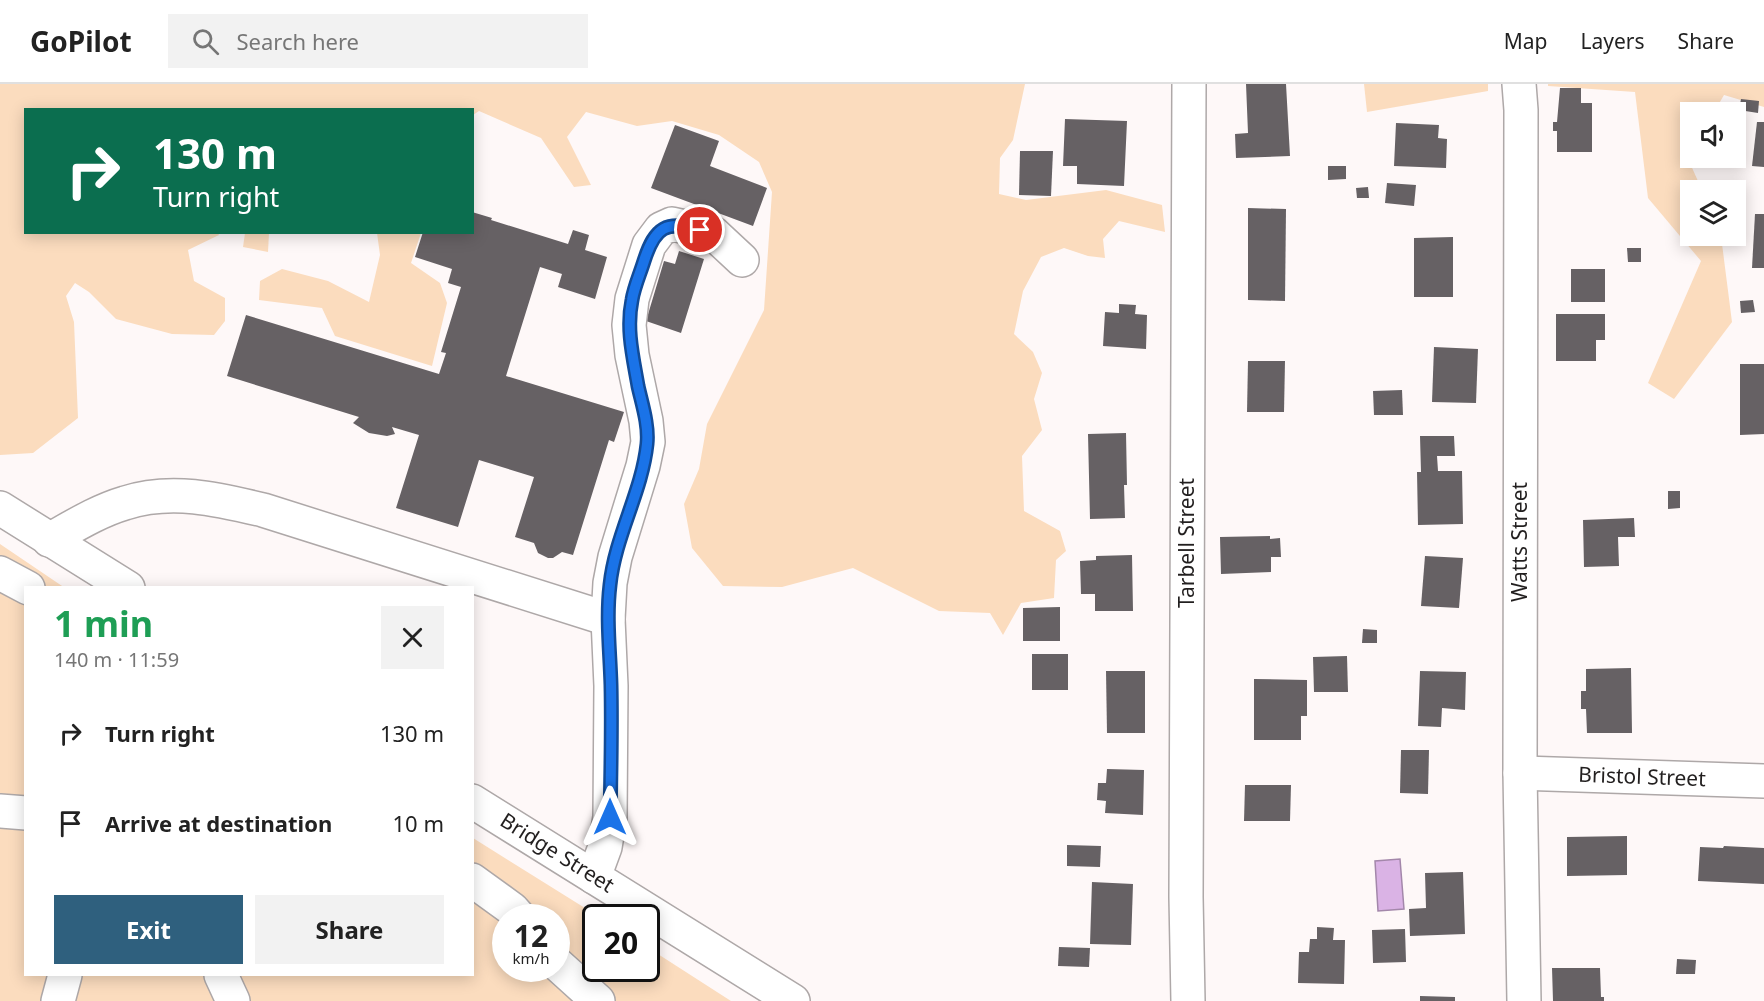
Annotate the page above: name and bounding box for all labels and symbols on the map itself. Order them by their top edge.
pin [674,204,725,255]
street label: Tarbell Street [1172,478,1200,608]
street label: Watts Street [1505,481,1533,602]
street label: Bristol Street [1578,760,1707,792]
position arrow [578,785,642,849]
street label: Bridge Street [495,806,620,899]
speed limit sign: 20 [582,904,660,982]

